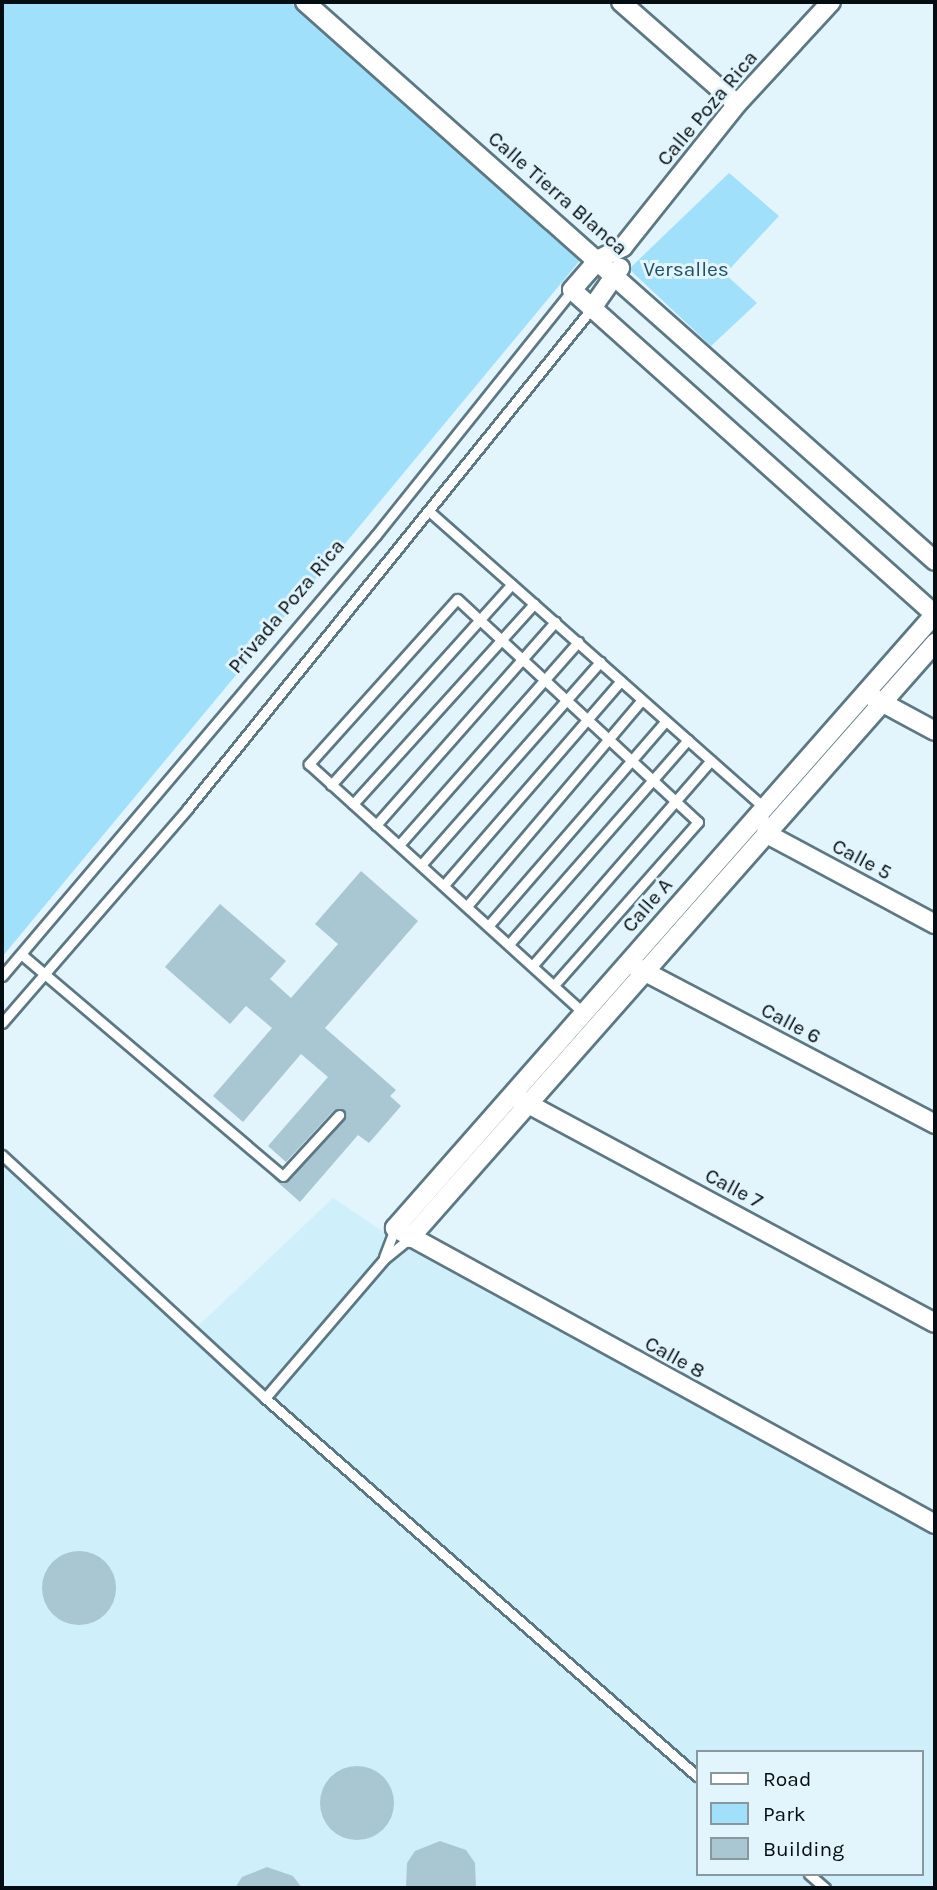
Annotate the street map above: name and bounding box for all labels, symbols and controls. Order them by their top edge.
street label: Calle Poza Rica [651,45,763,171]
street label: Calle Tierra Blanca [483,125,633,261]
park label: Versalles [643,256,729,282]
street label: Privada Poza Rica [222,534,350,678]
street label: Calle 5 [828,833,896,885]
street label: Calle A [616,873,678,937]
street label: Calle 6 [757,997,825,1049]
street label: Calle 7 [701,1162,767,1214]
street label: Calle 8 [641,1330,709,1384]
legend [696,1750,923,1876]
text: Road [763,1767,811,1791]
text: Park [763,1802,806,1826]
text: Building [763,1837,844,1861]

